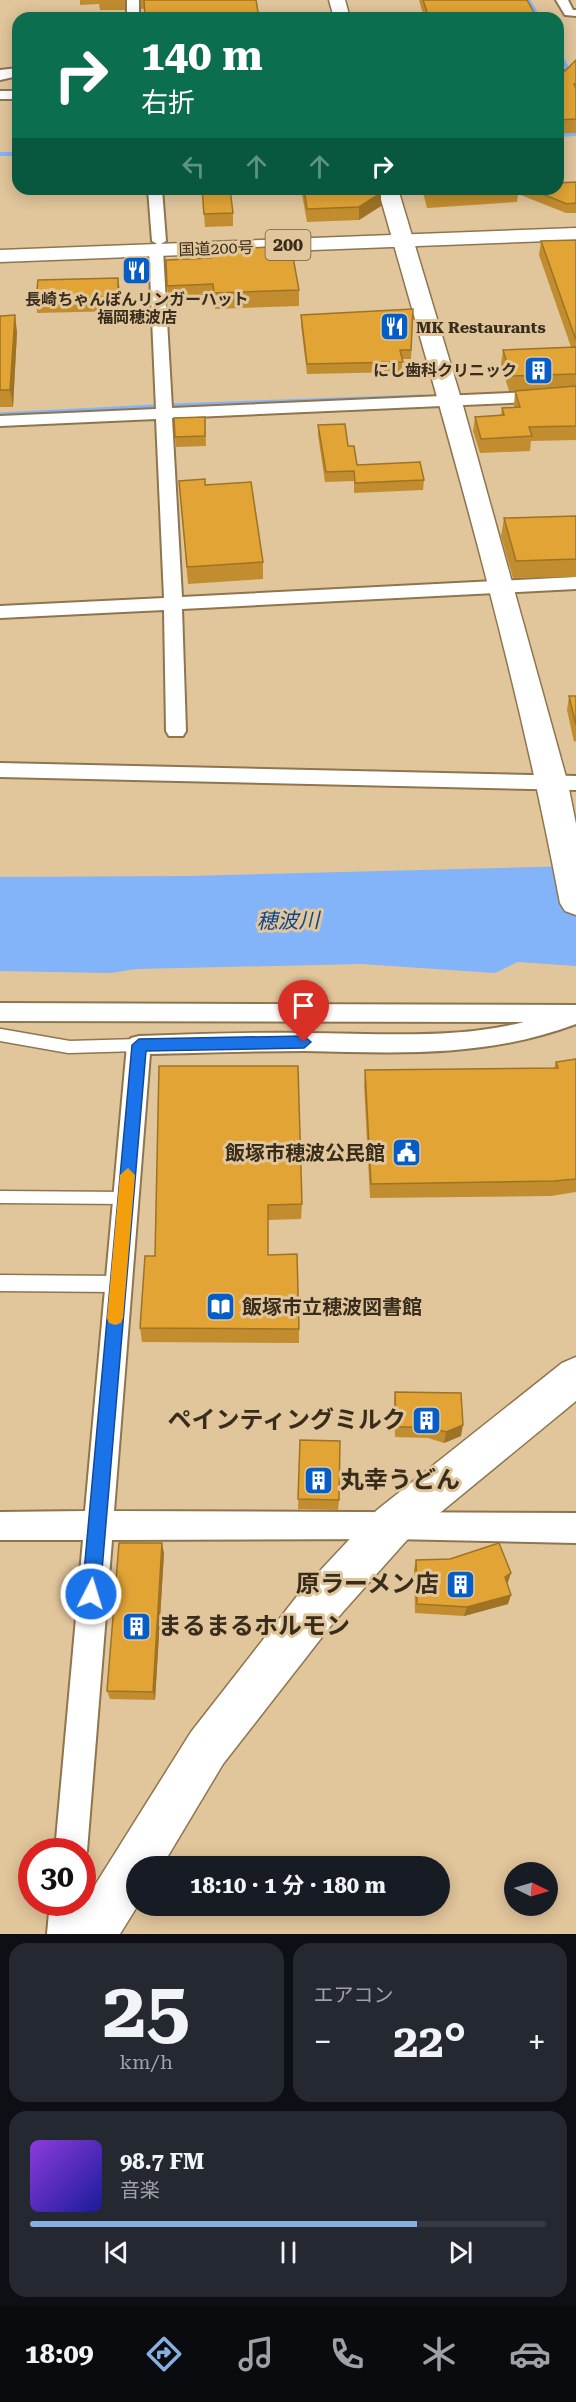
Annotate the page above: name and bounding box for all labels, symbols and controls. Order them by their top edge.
text: 140 m [141,31,263,80]
icon: right [42,36,120,114]
text: 右折 [141,87,195,119]
icon: left [177,150,210,183]
icon: ahead [240,150,273,183]
icon: ahead [303,150,336,183]
icon: right [366,150,399,183]
road number: 200 [266,230,310,260]
street label: 国道200号 [178,238,254,259]
restaurant icon: 長崎ちゃんぽんリンガーハット 福岡穂波店 [121,255,153,287]
place label: 長崎ちゃんぽんリンガーハット 福岡穂波店 [25,290,249,327]
restaurant icon: MK Restaurants [379,311,411,343]
place label: MK Restaurants [416,318,546,337]
building icon: にし歯科クリニック [522,354,554,386]
place label: にし歯科クリニック [373,361,517,380]
water label: 穂波川 [256,908,322,934]
pin [278,980,329,1042]
icon: arrive [287,989,320,1022]
public building icon: 飯塚市穂波公民館 [390,1137,422,1169]
place label: 飯塚市穂波公民館 [225,1141,385,1165]
library icon: 飯塚市立穂波図書館 [205,1291,237,1323]
place label: 飯塚市立穂波図書館 [242,1295,422,1319]
building icon: ペインティングミルク [411,1404,443,1436]
place label: ペインティングミルク [167,1406,406,1434]
building icon: 丸幸うどん [303,1464,335,1496]
place label: 丸幸うどん [340,1466,460,1494]
position arrow [59,1562,123,1626]
building icon: 原ラーメン店 [444,1568,476,1600]
place label: 原ラーメン店 [296,1570,439,1598]
building icon: まるまるホルモン [121,1610,153,1642]
place label: まるまるホルモン [158,1612,350,1640]
speed limit sign: 30 [18,1838,96,1916]
north arrow [504,1862,558,1916]
map controls [504,1862,558,1916]
text: 18:10 · 1 分 · 180 m [190,1873,386,1898]
text: 25 [103,1965,190,2056]
text: エアコン [314,1983,394,2007]
text: 22° [393,2015,466,2068]
text: − [314,2022,332,2061]
text: + [528,2022,546,2061]
text: km/h [119,2050,173,2074]
text: 98.7 FM [120,2149,204,2174]
text: 音楽 [120,2178,160,2202]
icon: previous [100,2236,133,2269]
icon: pause [272,2236,305,2269]
icon: next [444,2236,477,2269]
icon: directions [143,2333,185,2375]
icon: music [235,2333,277,2375]
icon: phone [326,2333,368,2375]
icon: climate [418,2333,460,2375]
icon: car [509,2333,551,2375]
text: 18:09 [25,2338,94,2370]

